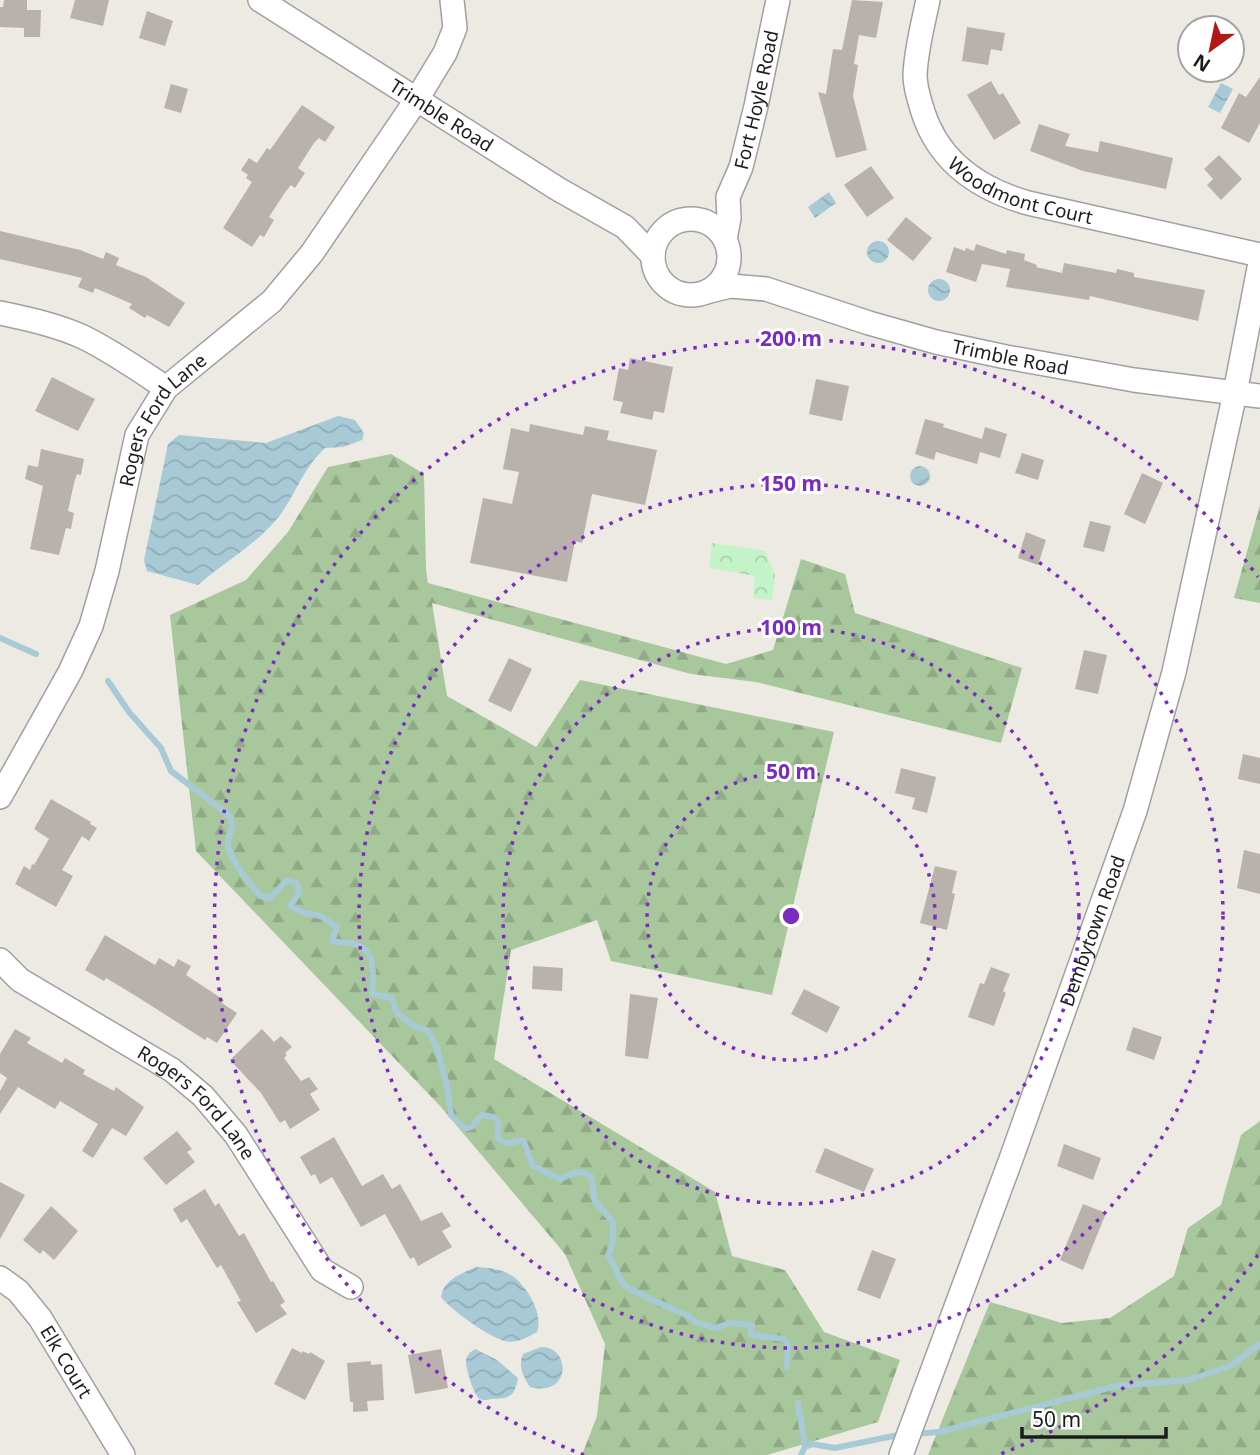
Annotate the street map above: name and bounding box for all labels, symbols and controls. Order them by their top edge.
north arrow [1176,14,1246,84]
street label: Fort Hoyle Road [728,28,784,172]
text: N [1188,48,1215,78]
street label: Trimble Road [385,73,498,158]
street label: Woodmont Court [942,151,1095,230]
text: 200 m [760,324,822,352]
street label: Trimble Road [950,333,1071,381]
street label: Rogers Ford Lane [113,347,212,489]
text: 150 m [760,469,822,497]
text: 100 m [760,613,822,641]
text: 50 m [766,757,816,785]
street label: Dembytown Road [1053,852,1131,1010]
centre of rings [779,904,803,928]
street label: Rogers Ford Lane [133,1039,261,1164]
street label: Elk Court [34,1320,98,1403]
scale bar [1022,1396,1166,1440]
text: 50 m [1032,1405,1081,1433]

